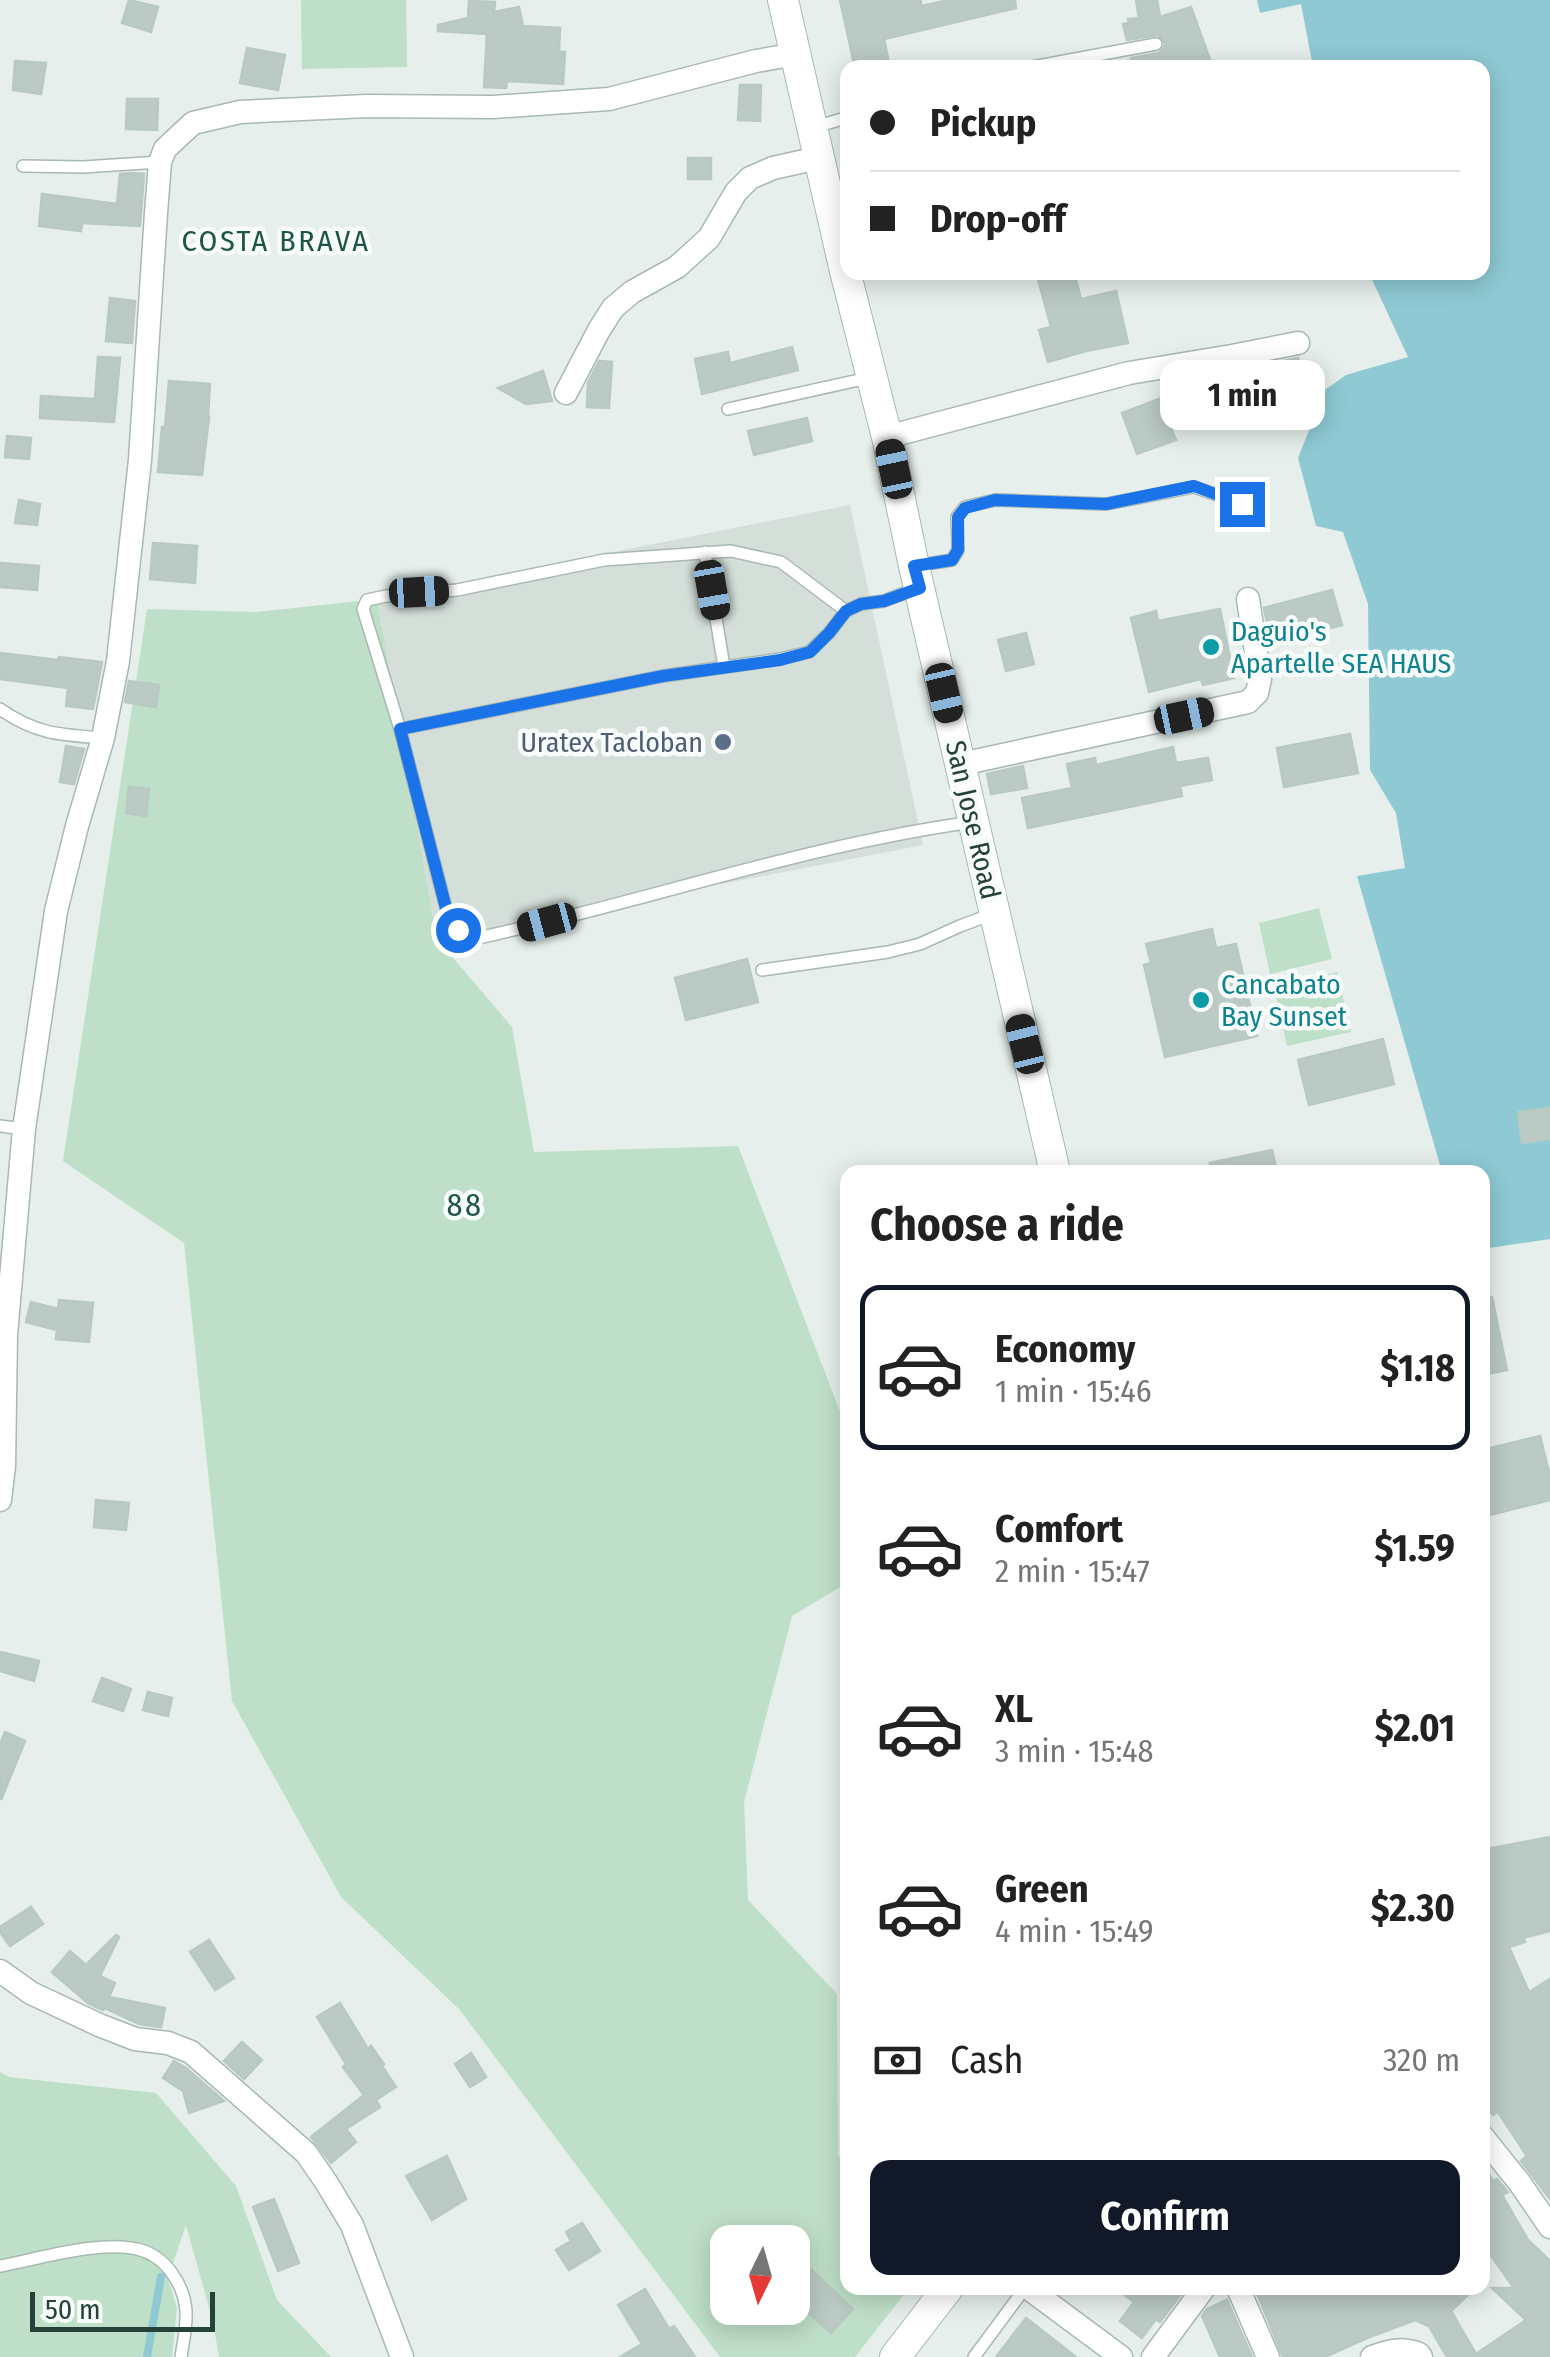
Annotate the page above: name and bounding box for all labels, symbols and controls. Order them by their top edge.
text: Pickup [930,100,1036,146]
text: Drop-off [930,196,1066,242]
district label: COSTA BRAVA [181,223,371,259]
callout: 1 min [1160,359,1324,429]
text: 1 min [1208,376,1277,414]
car [873,437,915,501]
route end [1220,482,1265,527]
car [692,558,732,622]
car [388,575,450,609]
place label: Daguio's Apartelle SEA HAUS [1231,615,1451,680]
marker: Daguio's Apartelle SEA HAUS [1200,636,1222,658]
car [923,660,965,726]
car [1152,695,1216,737]
place label: Uratex Tacloban [520,726,703,759]
marker: Uratex Tacloban [712,731,734,753]
street label: San Jose Road [939,737,1007,903]
car [514,900,580,944]
route start [436,908,481,953]
place label: Cancabato Bay Sunset [1221,968,1348,1033]
marker: Cancabato Bay Sunset [1190,989,1212,1011]
car [1003,1011,1047,1077]
district label: 88 [446,1186,484,1224]
text: Choose a ride [870,1198,1124,1252]
icon: car [875,1323,965,1413]
text: Economy [995,1326,1135,1372]
text: $1.18 [1380,1345,1455,1391]
text: 1 min · 15:46 [995,1372,1152,1410]
icon: car [875,1503,965,1593]
text: Comfort [995,1506,1123,1552]
text: $1.59 [1375,1525,1455,1571]
text: 2 min · 15:47 [995,1552,1150,1590]
icon: car [875,1683,965,1773]
text: XL [995,1686,1033,1732]
text: $2.01 [1375,1705,1455,1751]
text: 3 min · 15:48 [995,1732,1154,1770]
icon: car [875,1863,965,1953]
text: Green [995,1866,1089,1912]
text: $2.30 [1371,1885,1455,1931]
text: 4 min · 15:49 [995,1912,1154,1950]
icon: cash [870,2033,925,2088]
text: Cash [950,2037,1024,2083]
text: 320 m [1383,2041,1460,2079]
button: Confirm [870,2160,1460,2275]
north arrow [710,2225,810,2325]
map controls [710,2225,810,2325]
scale bar [30,2287,215,2332]
text: 50 m [45,2293,101,2326]

